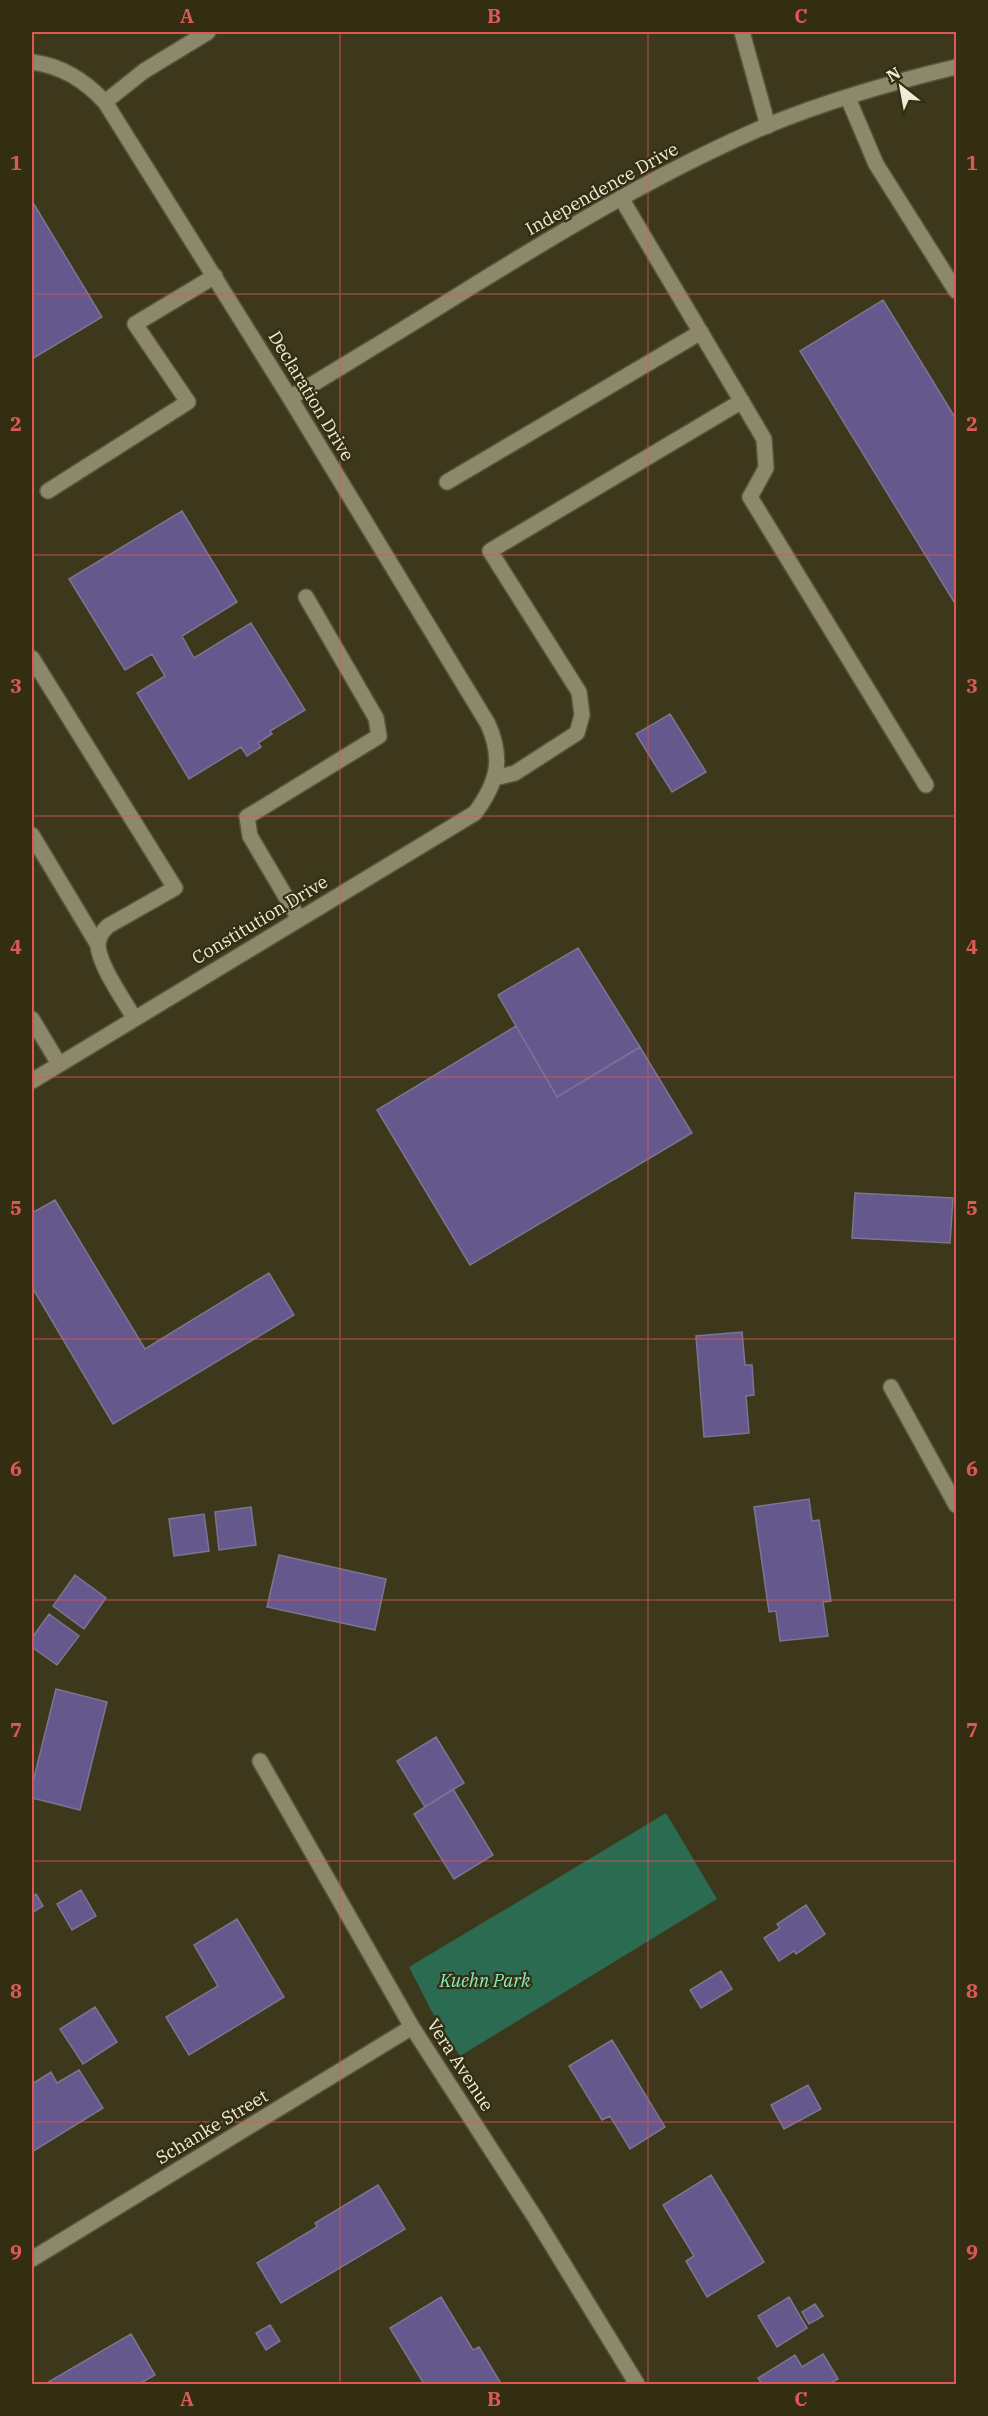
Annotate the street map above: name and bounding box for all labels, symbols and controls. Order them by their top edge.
text: A [180,2,194,29]
text: B [487,2,501,29]
text: C [794,2,808,29]
north arrow [871,57,931,117]
text: N [883,62,904,86]
street label: Independence Drive [521,137,682,240]
text: 1 [10,149,22,176]
text: 1 [966,149,978,176]
street label: Declaration Drive [264,326,359,465]
text: 2 [10,410,22,437]
text: 2 [966,410,978,437]
text: 3 [10,672,22,699]
text: 3 [966,672,978,699]
street label: Constitution Drive [188,870,332,969]
text: 4 [10,933,22,960]
text: 4 [966,933,978,960]
text: 5 [10,1194,22,1221]
text: 5 [966,1194,978,1221]
text: 6 [10,1455,22,1482]
text: 6 [966,1455,978,1482]
text: 7 [10,1716,22,1743]
text: 7 [966,1716,978,1743]
park label: Kuehn Park [438,1969,531,1992]
text: 8 [10,1977,22,2004]
text: 8 [966,1977,978,2004]
street label: Vera Avenue [422,2014,499,2115]
street label: Schanke Street [151,2084,272,2169]
text: 9 [10,2238,22,2265]
text: 9 [966,2238,978,2265]
text: A [180,2385,194,2412]
text: B [487,2385,501,2412]
text: C [794,2385,808,2412]

